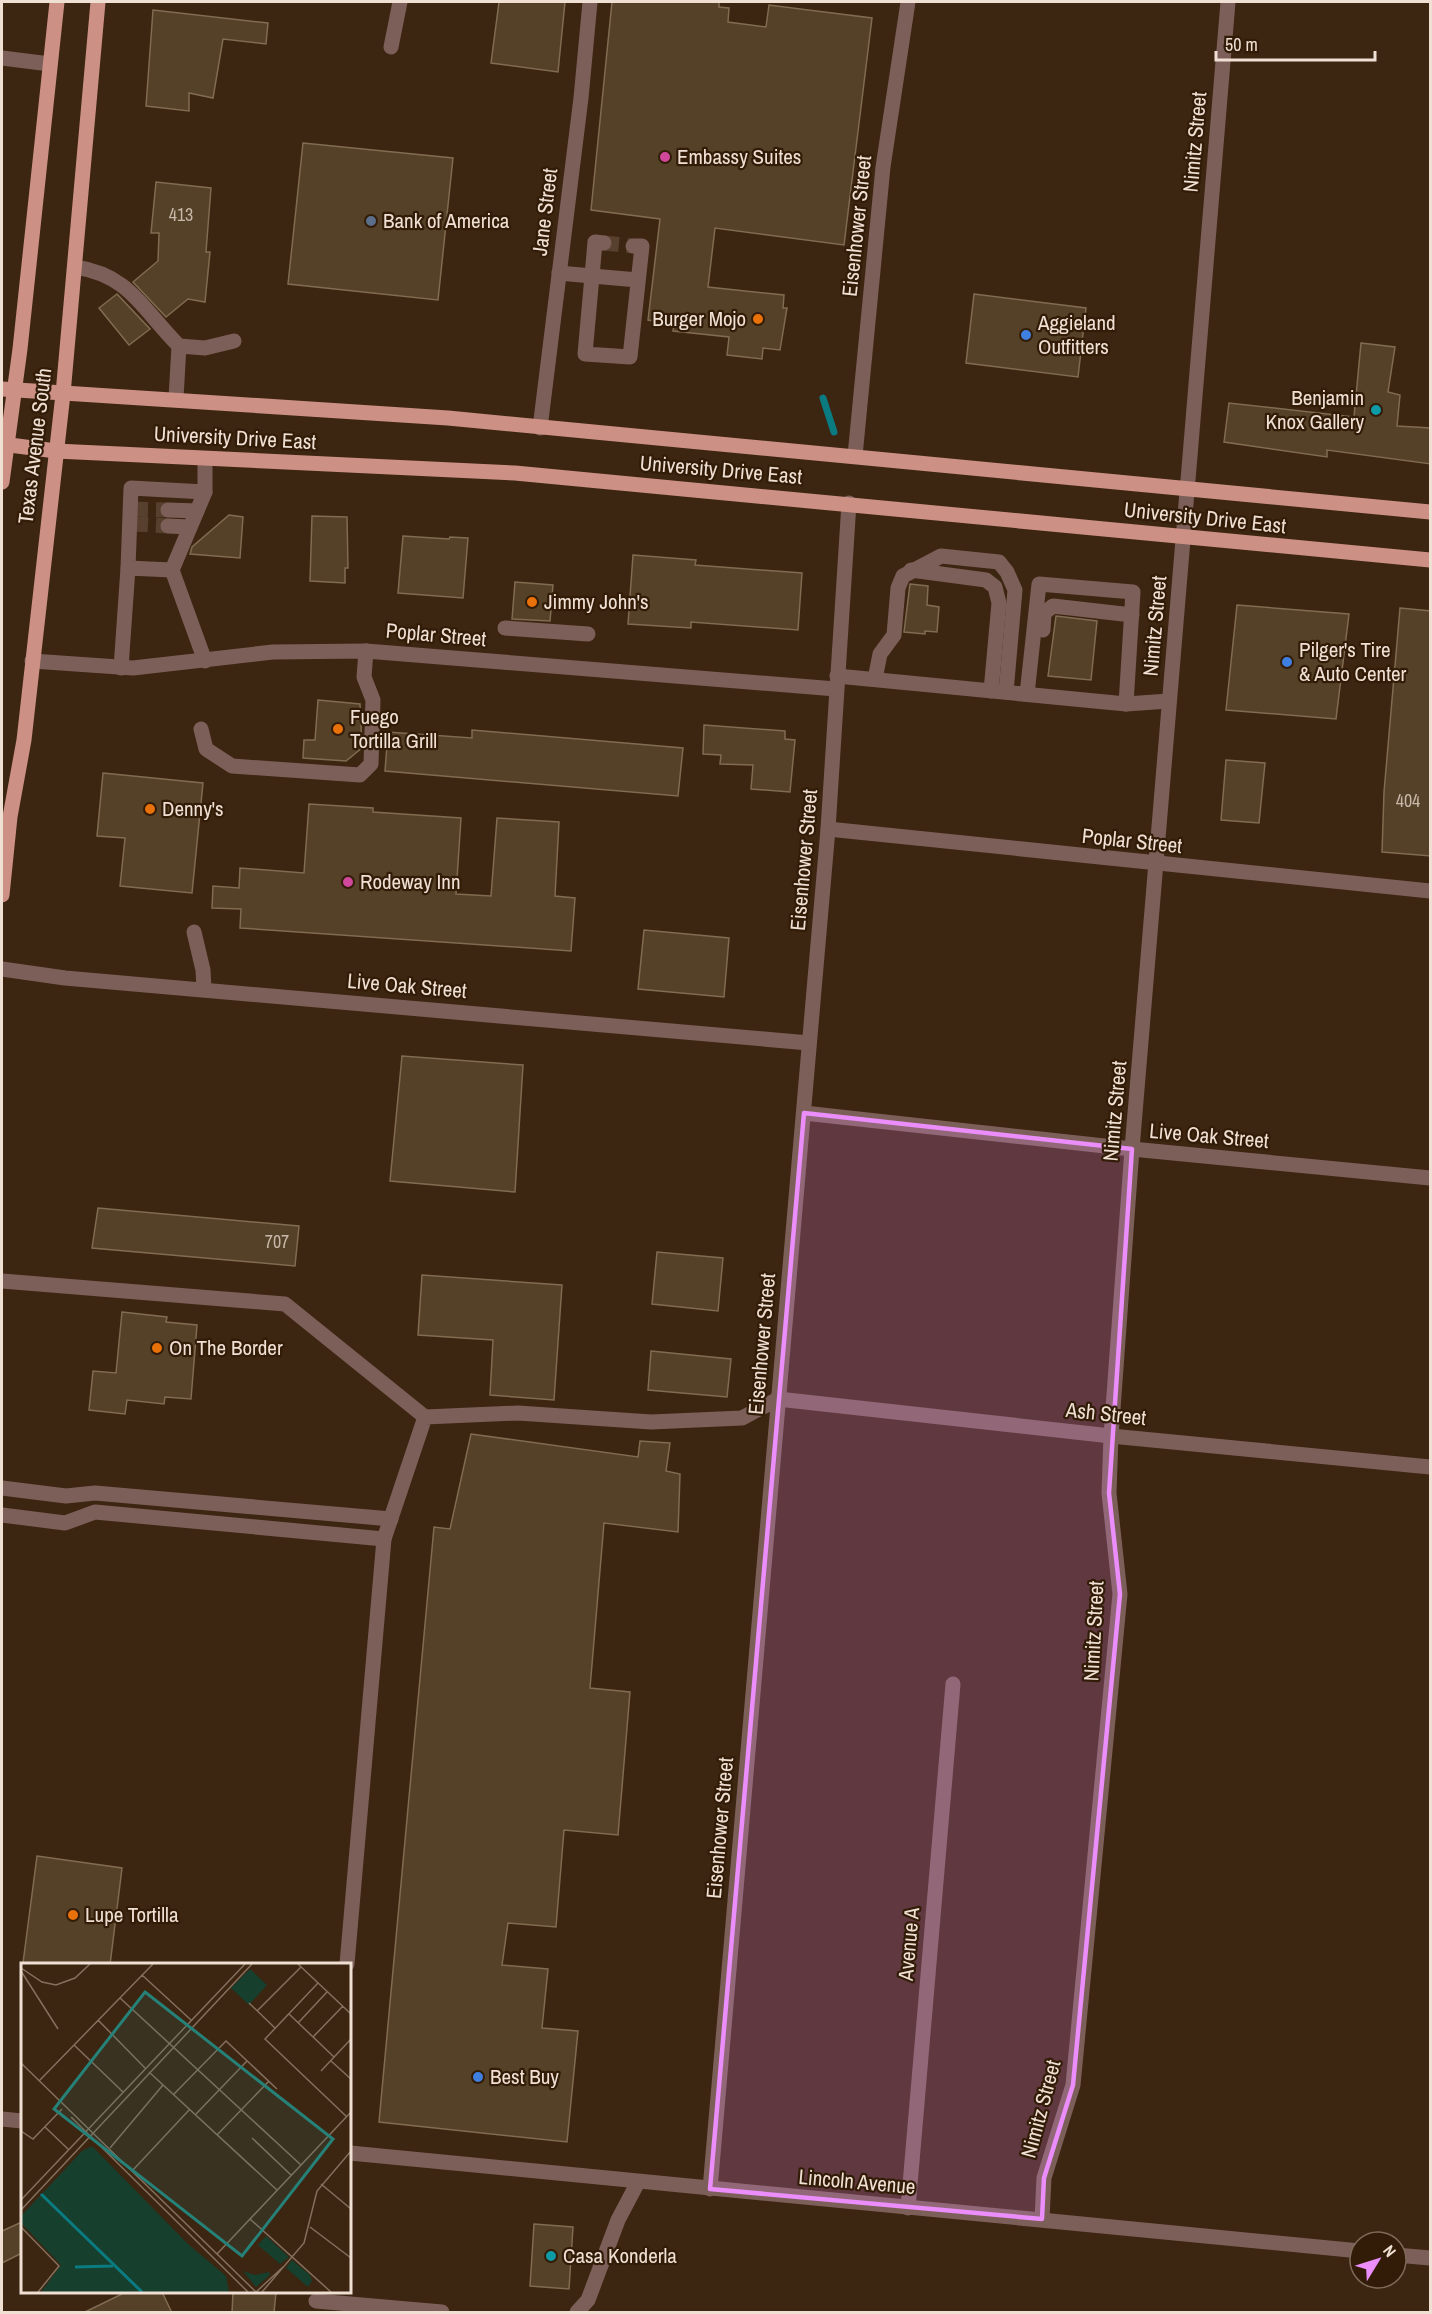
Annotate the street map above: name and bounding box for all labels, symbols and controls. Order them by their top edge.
scale bar [1216,24,1375,62]
text: 50 m [1225,32,1258,57]
street label: Nimitz Street [1176,90,1213,193]
place label: Embassy Suites [677,142,801,171]
marker: Embassy Suites [658,150,672,164]
street label: Eisenhower Street [835,154,878,298]
street label: Jane Street [525,166,564,257]
house number: 413 [169,202,193,227]
place label: Bank of America [383,206,510,235]
marker: Bank of America [364,214,378,228]
place label: Burger Mojo [652,304,746,333]
place label: Aggieland Outfitters [1037,308,1116,361]
marker: Burger Mojo [751,312,765,326]
marker: Aggieland Outfitters [1019,328,1033,342]
street label: Texas Avenue South [11,366,58,525]
place label: Benjamin Knox Gallery [1265,383,1364,436]
marker: Benjamin Knox Gallery [1369,403,1383,417]
street label: University Drive East [153,419,317,456]
street label: University Drive East [639,448,804,491]
street label: University Drive East [1123,495,1288,540]
street label: Nimitz Street [1136,574,1173,677]
place label: Jimmy John's [544,587,649,616]
marker: Jimmy John's [525,595,539,609]
street label: Poplar Street [385,616,488,653]
place label: Pilger's Tire & Auto Center [1299,635,1406,688]
marker: Pilger's Tire & Auto Center [1280,655,1294,669]
place label: Fuego Tortilla Grill [350,702,437,755]
marker: Fuego Tortilla Grill [331,722,345,736]
street label: Eisenhower Street [783,788,824,932]
house number: 404 [1396,788,1420,813]
place label: Denny's [162,794,224,823]
marker: Denny's [143,802,157,816]
street label: Poplar Street [1081,821,1184,860]
place label: Rodeway Inn [360,867,461,896]
marker: Rodeway Inn [341,875,355,889]
street label: Live Oak Street [346,966,468,1005]
street label: Nimitz Street [1096,1059,1133,1162]
street label: Live Oak Street [1148,1116,1270,1155]
house number: 707 [265,1229,289,1254]
street label: Eisenhower Street [741,1272,782,1416]
place label: On The Border [169,1333,283,1362]
marker: On The Border [150,1341,164,1355]
street label: Ash Street [1064,1395,1148,1432]
street label: Nimitz Street [1076,1580,1111,1682]
street label: Eisenhower Street [699,1756,740,1900]
place label: Lupe Tortilla [85,1900,179,1929]
street label: Avenue A [891,1906,926,1983]
marker: Lupe Tortilla [66,1908,80,1922]
inset map [21,1963,351,2293]
street label: Nimitz Street [1014,2056,1068,2161]
place label: Best Buy [490,2062,559,2091]
marker: Best Buy [471,2070,485,2084]
street label: Lincoln Avenue [797,2162,917,2201]
north arrow [1348,2230,1408,2290]
text: N [1378,2240,1401,2261]
place label: Casa Konderla [563,2241,677,2270]
marker: Casa Konderla [544,2249,558,2263]

